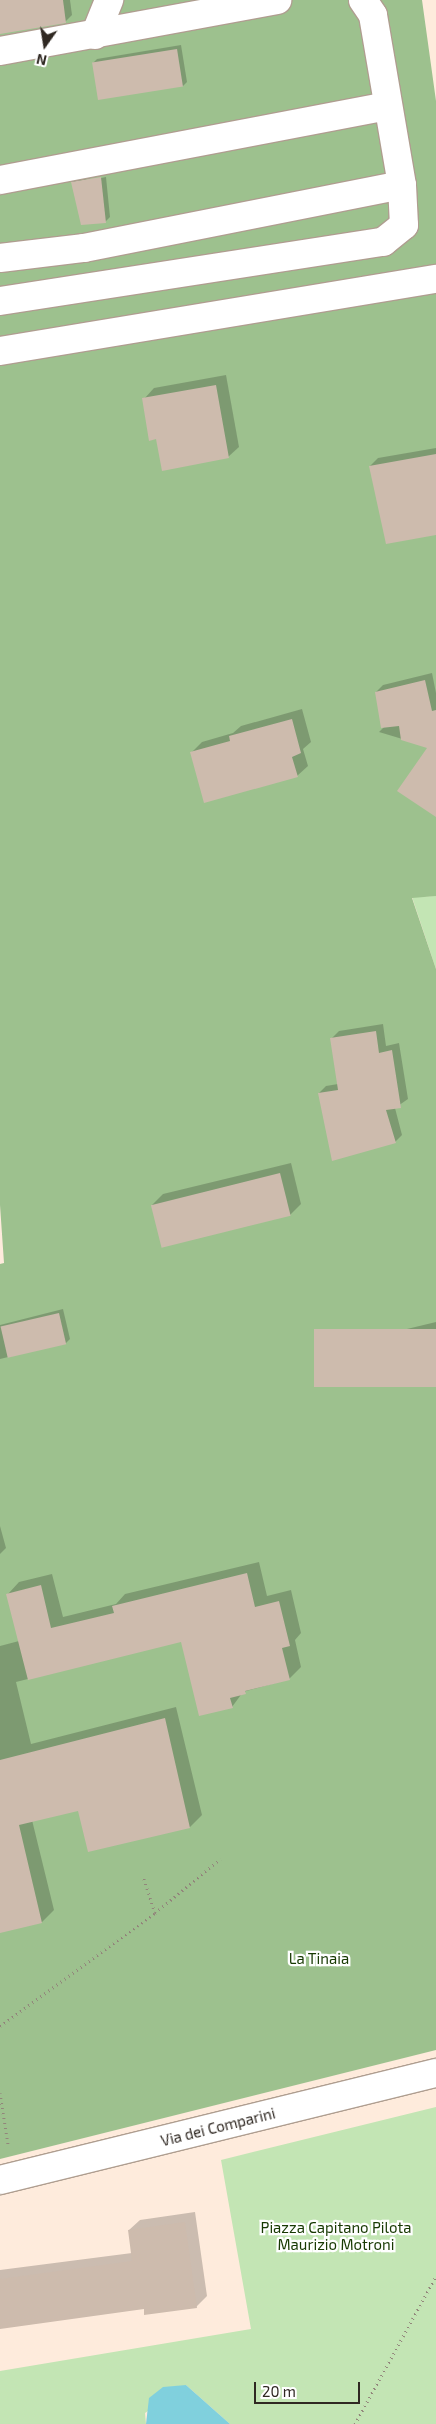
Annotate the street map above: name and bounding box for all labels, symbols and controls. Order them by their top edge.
north arrow [20,20,70,70]
text: N [35,51,48,70]
park label: La Tinaia [289,1950,349,1968]
street label: Via dei Comparini [159,2104,277,2150]
park label: Piazza Capitano Pilota Maurizio Motroni [261,2218,411,2253]
scale bar [256,2372,362,2404]
text: 20 m [262,2382,296,2400]

